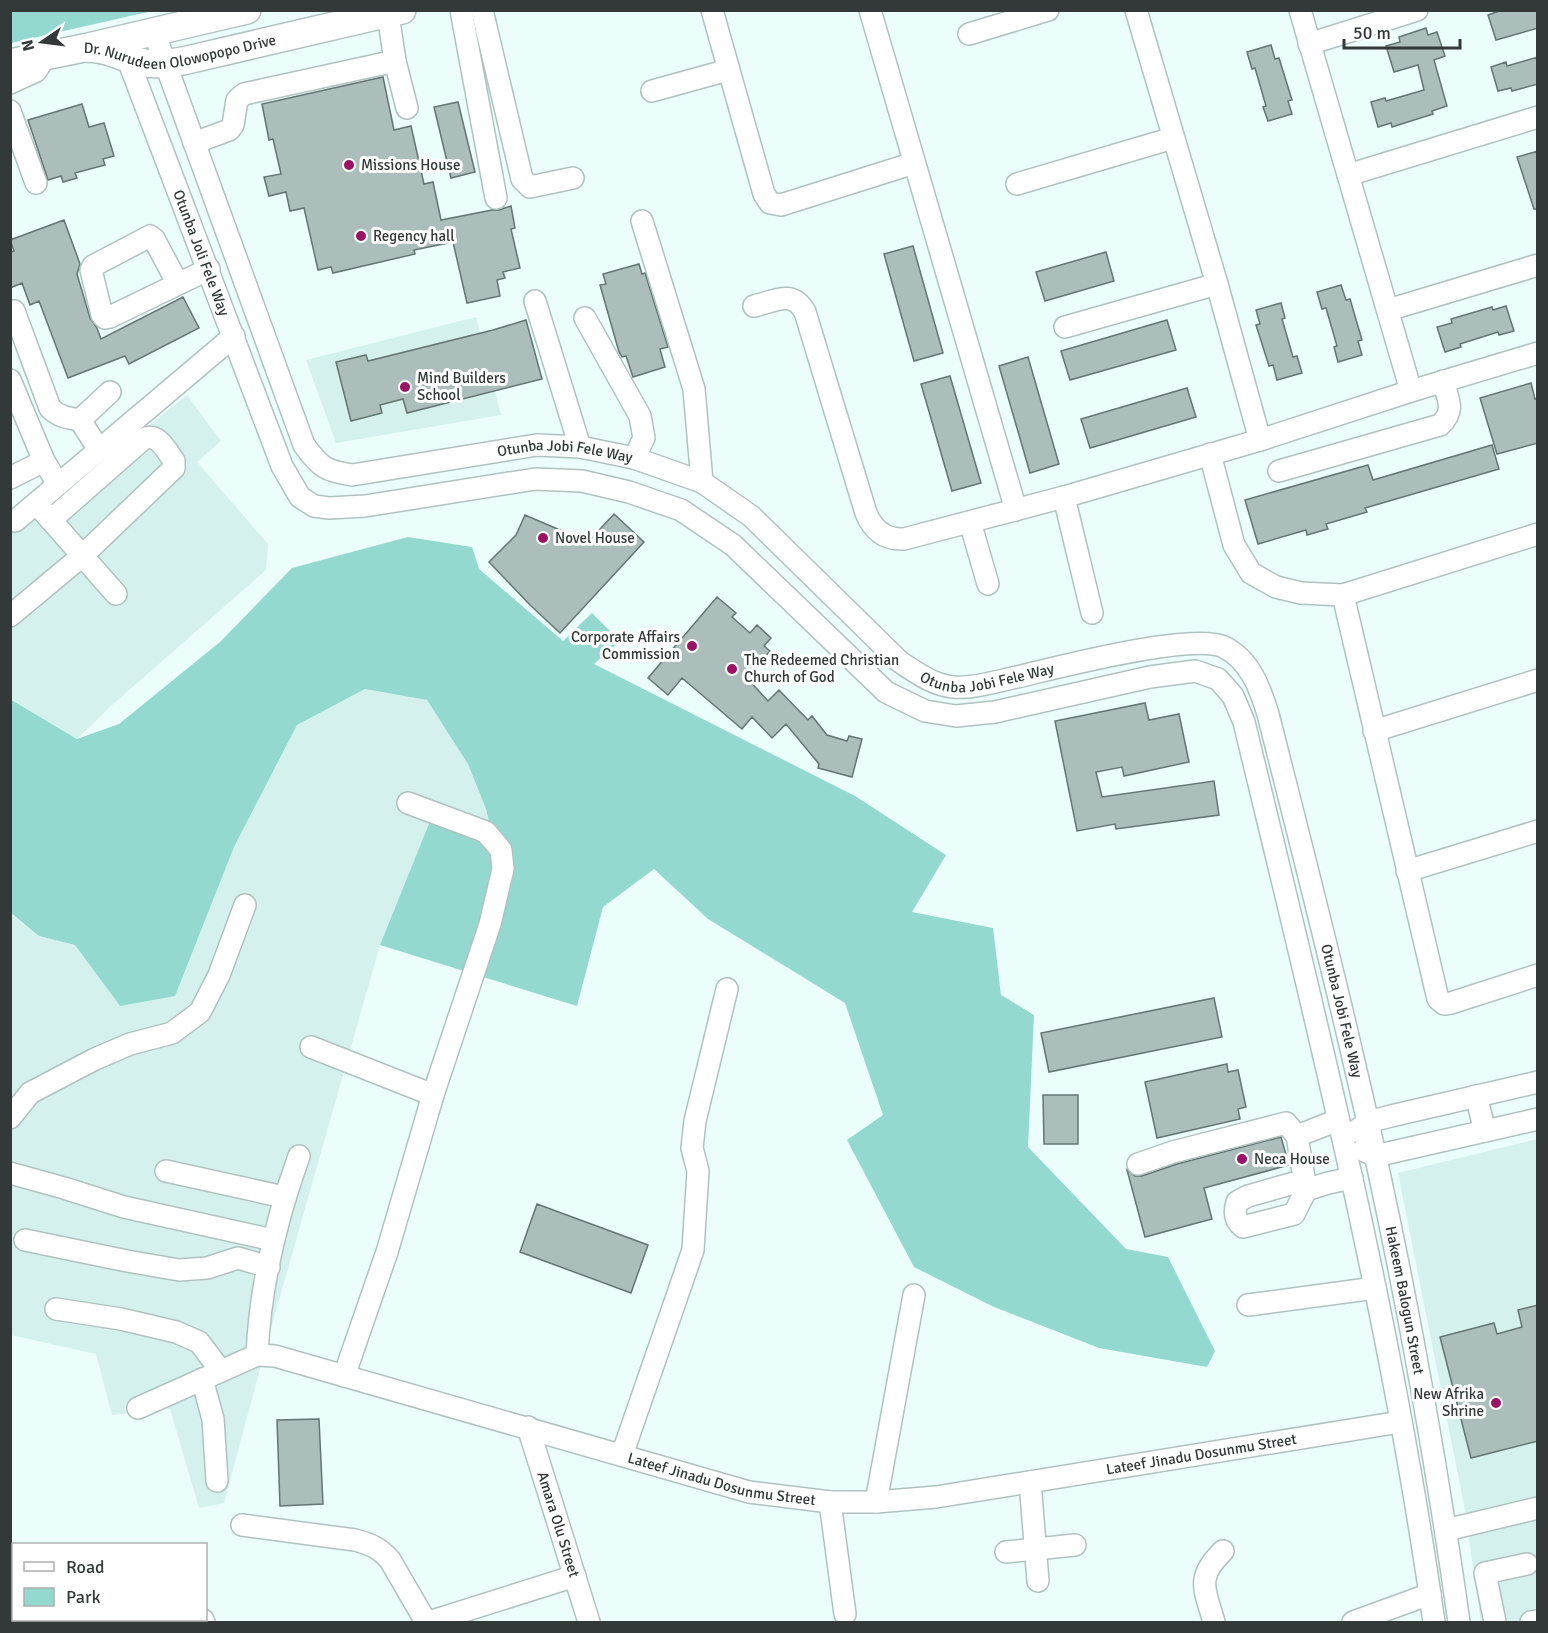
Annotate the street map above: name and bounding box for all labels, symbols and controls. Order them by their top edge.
north arrow [12,12,72,72]
scale bar [1344,12,1460,50]
text: 50 m [1353,22,1391,44]
street label: Dr. Nurudeen Olowopopo Drive [83,31,278,73]
text: N [17,38,39,53]
place label: Missions House [361,156,460,174]
marker: Missions House [342,158,356,172]
street label: Otunba Joli Fele Way [169,187,233,318]
place label: Regency hall [373,227,455,245]
marker: Regency hall [354,229,368,243]
place label: Mind Builders School [417,369,506,404]
marker: Mind Builders School [398,380,412,394]
street label: Otunba Jobi Fele Way [496,436,634,466]
place label: Novel House [555,529,635,547]
marker: Novel House [536,531,550,545]
place label: Corporate Affairs Commission [571,628,680,663]
marker: Corporate Affairs Commission [685,639,699,653]
place label: The Redeemed Christian Church of God [744,651,899,686]
street label: Otunba Jobi Fele Way [917,659,1056,696]
marker: The Redeemed Christian Church of God [725,662,739,676]
street label: Otunba Jobi Fele Way [1317,942,1366,1080]
place label: Neca House [1254,1150,1330,1168]
marker: Neca House [1235,1152,1249,1166]
street label: Hakeem Balogun Street [1382,1224,1428,1376]
place label: New Afrika Shrine [1413,1385,1484,1420]
marker: New Afrika Shrine [1489,1396,1503,1410]
street label: Lateef Jinadu Dosunmu Street [1105,1430,1298,1478]
street label: Lateef Jinadu Dosunmu Street [626,1449,817,1509]
street label: Amara Olu Street [533,1469,583,1579]
legend [12,1543,207,1621]
text: Road [66,1556,105,1578]
text: Park [66,1586,101,1608]

